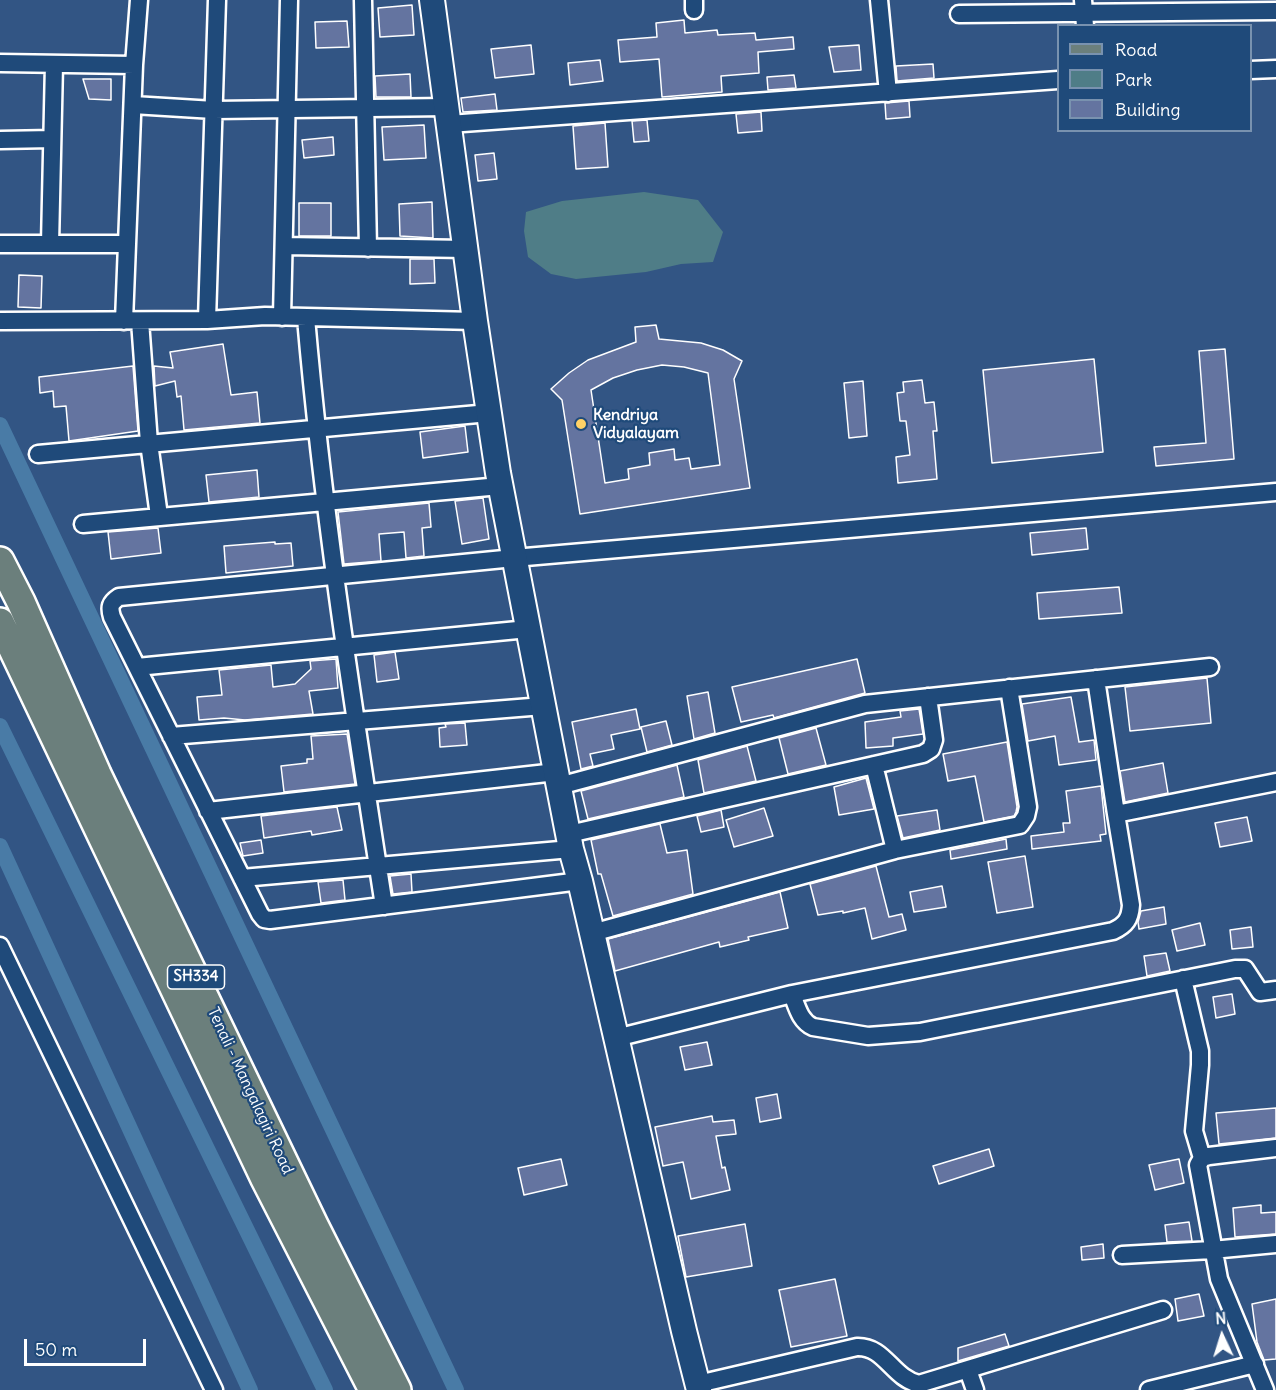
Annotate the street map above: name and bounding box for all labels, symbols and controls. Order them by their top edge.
legend [1057,24,1252,132]
text: Road [1115,38,1157,61]
text: Park [1115,68,1152,91]
text: Building [1115,98,1180,121]
place label: Kendriya Vidyalayam [593,405,679,443]
marker: Kendriya Vidyalayam [574,417,588,431]
road number: SH334 [168,965,224,989]
street label: Tenali - Mangalagiri Road [203,1005,297,1177]
north arrow [1192,1306,1252,1366]
text: N [1215,1308,1227,1328]
scale bar [27,1327,148,1365]
text: 50 m [35,1338,77,1361]

